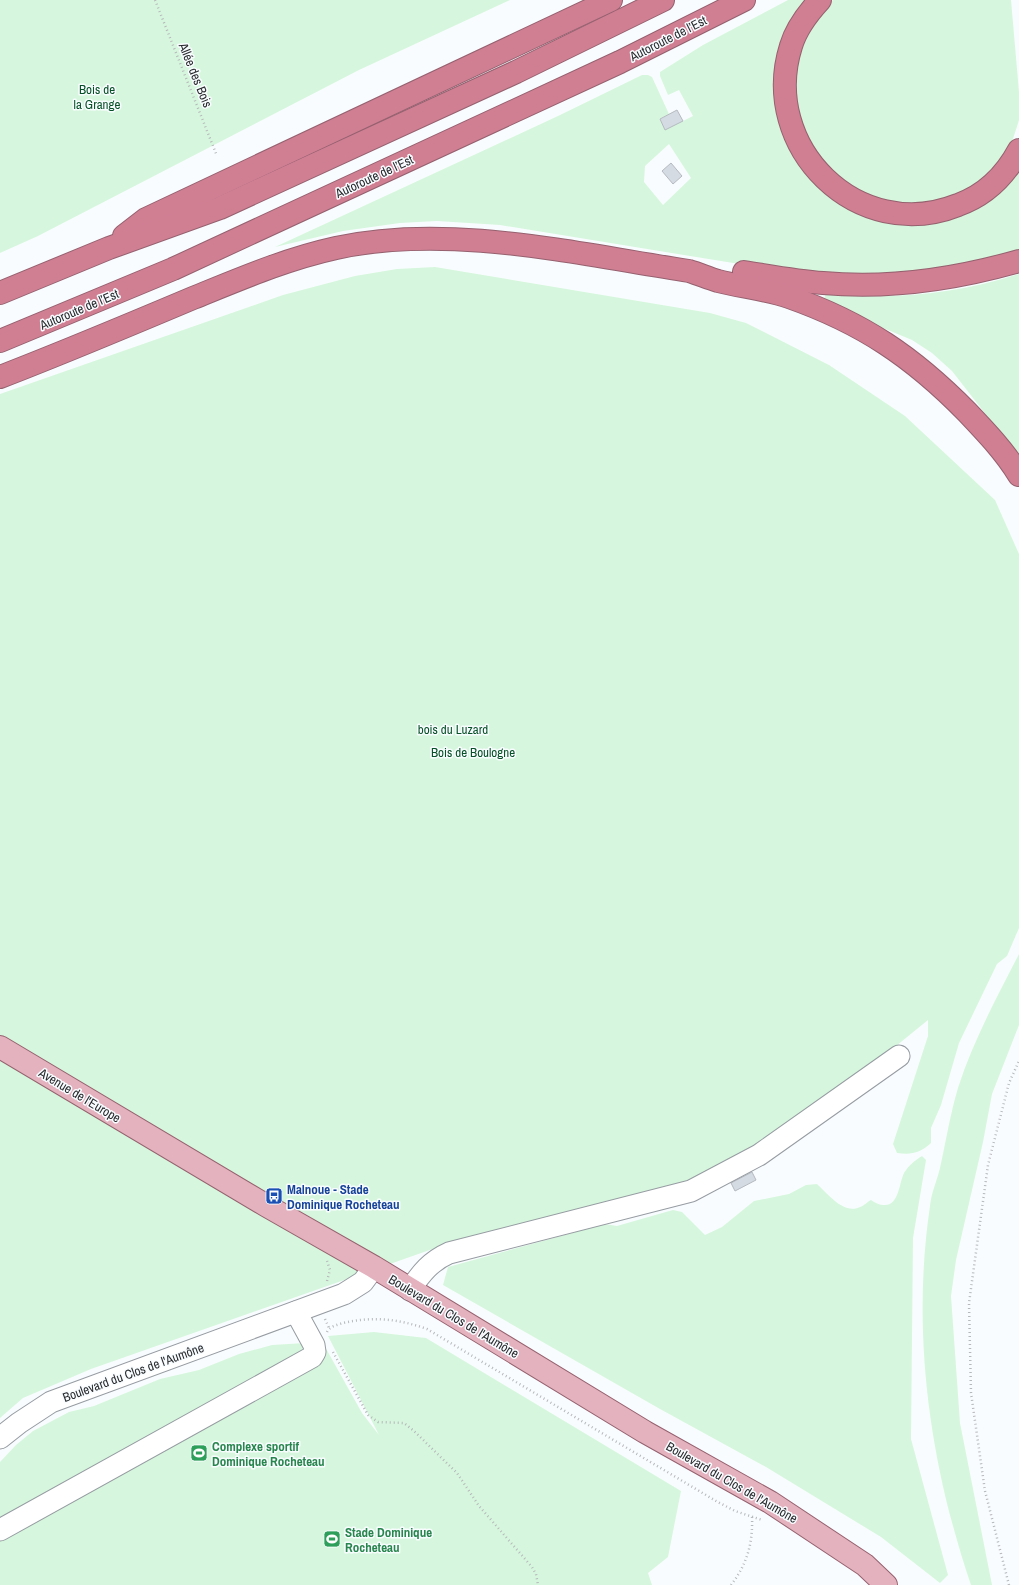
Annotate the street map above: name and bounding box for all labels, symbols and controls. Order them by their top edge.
street label: Autoroute de l’Est [626,12,710,66]
street label: Allée des Bois [175,39,216,110]
park label: Bois de la Grange [74,81,120,113]
street label: Autoroute de l’Est [332,151,416,202]
street label: Autoroute de l’Est [36,285,121,334]
park label: bois du Luzard [418,721,488,738]
park label: Bois de Boulogne [431,744,515,761]
street label: Avenue de l'Europe [35,1064,124,1127]
place label: Malnoue - Stade Dominique Rocheteau [287,1181,400,1213]
bus stop icon: Malnoue - Stade Dominique Rocheteau [264,1186,284,1206]
street label: Boulevard du Clos de l'Aumône [386,1271,522,1362]
street label: Boulevard du Clos de l'Aumône [60,1339,206,1406]
place label: Complexe sportif Dominique Rocheteau [212,1438,325,1470]
street label: Boulevard du Clos de l'Aumône [663,1438,801,1527]
sports icon: Complexe sportif Dominique Rocheteau [189,1443,209,1463]
place label: Stade Dominique Rocheteau [345,1524,432,1556]
sports icon: Stade Dominique Rocheteau [322,1529,342,1549]

